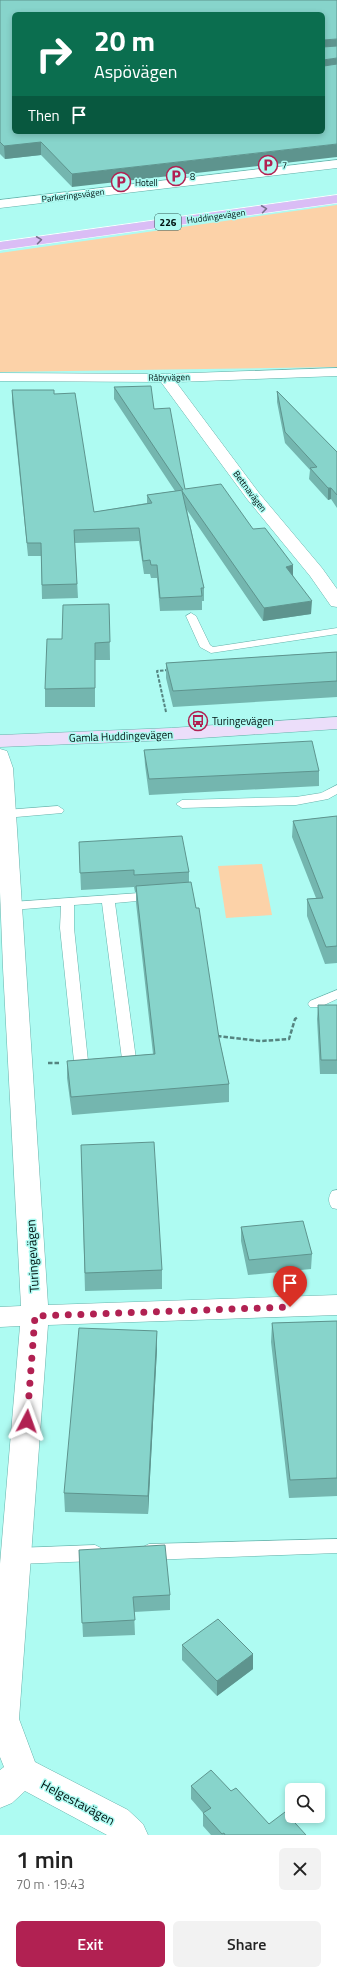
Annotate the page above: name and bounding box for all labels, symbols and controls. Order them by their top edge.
text: 20 m [94,19,155,62]
icon: right [28,28,80,80]
text: Aspövägen [94,58,177,85]
text: Then [28,104,60,127]
icon: arrive [68,104,90,126]
parking icon: 7 [257,154,279,176]
place label: 7 [282,159,287,172]
parking icon: 8 [165,165,187,187]
place label: 8 [190,170,195,183]
parking icon: Hotell [110,171,132,193]
place label: Hotell [135,176,158,189]
street label: Parkeringsvägen [41,185,105,205]
street label: Huddingevägen [186,205,246,227]
one-way arrow [261,205,267,214]
road number: 226 [155,214,181,230]
one-way arrow [36,236,42,245]
street label: Råbyvägen [148,370,190,384]
street label: Bettnavägen [230,468,270,514]
bus stop icon: Turingevägen [187,710,209,732]
place label: Turingevägen [212,713,274,729]
street label: Gamla Huddingevägen [69,726,173,746]
street label: Turingevägen [20,1219,44,1293]
pin [273,1266,307,1307]
icon: arrive [279,1272,301,1294]
position arrow [6,1400,48,1442]
street label: Helgestavägen [37,1774,119,1830]
map controls [285,1783,325,1823]
button: search [285,1783,325,1823]
text: 1 min [16,1841,74,1877]
button: close [279,1848,321,1890]
text: 70 m · 19:43 [16,1874,85,1894]
button: Exit [16,1921,165,1967]
button: Share [173,1921,321,1967]

